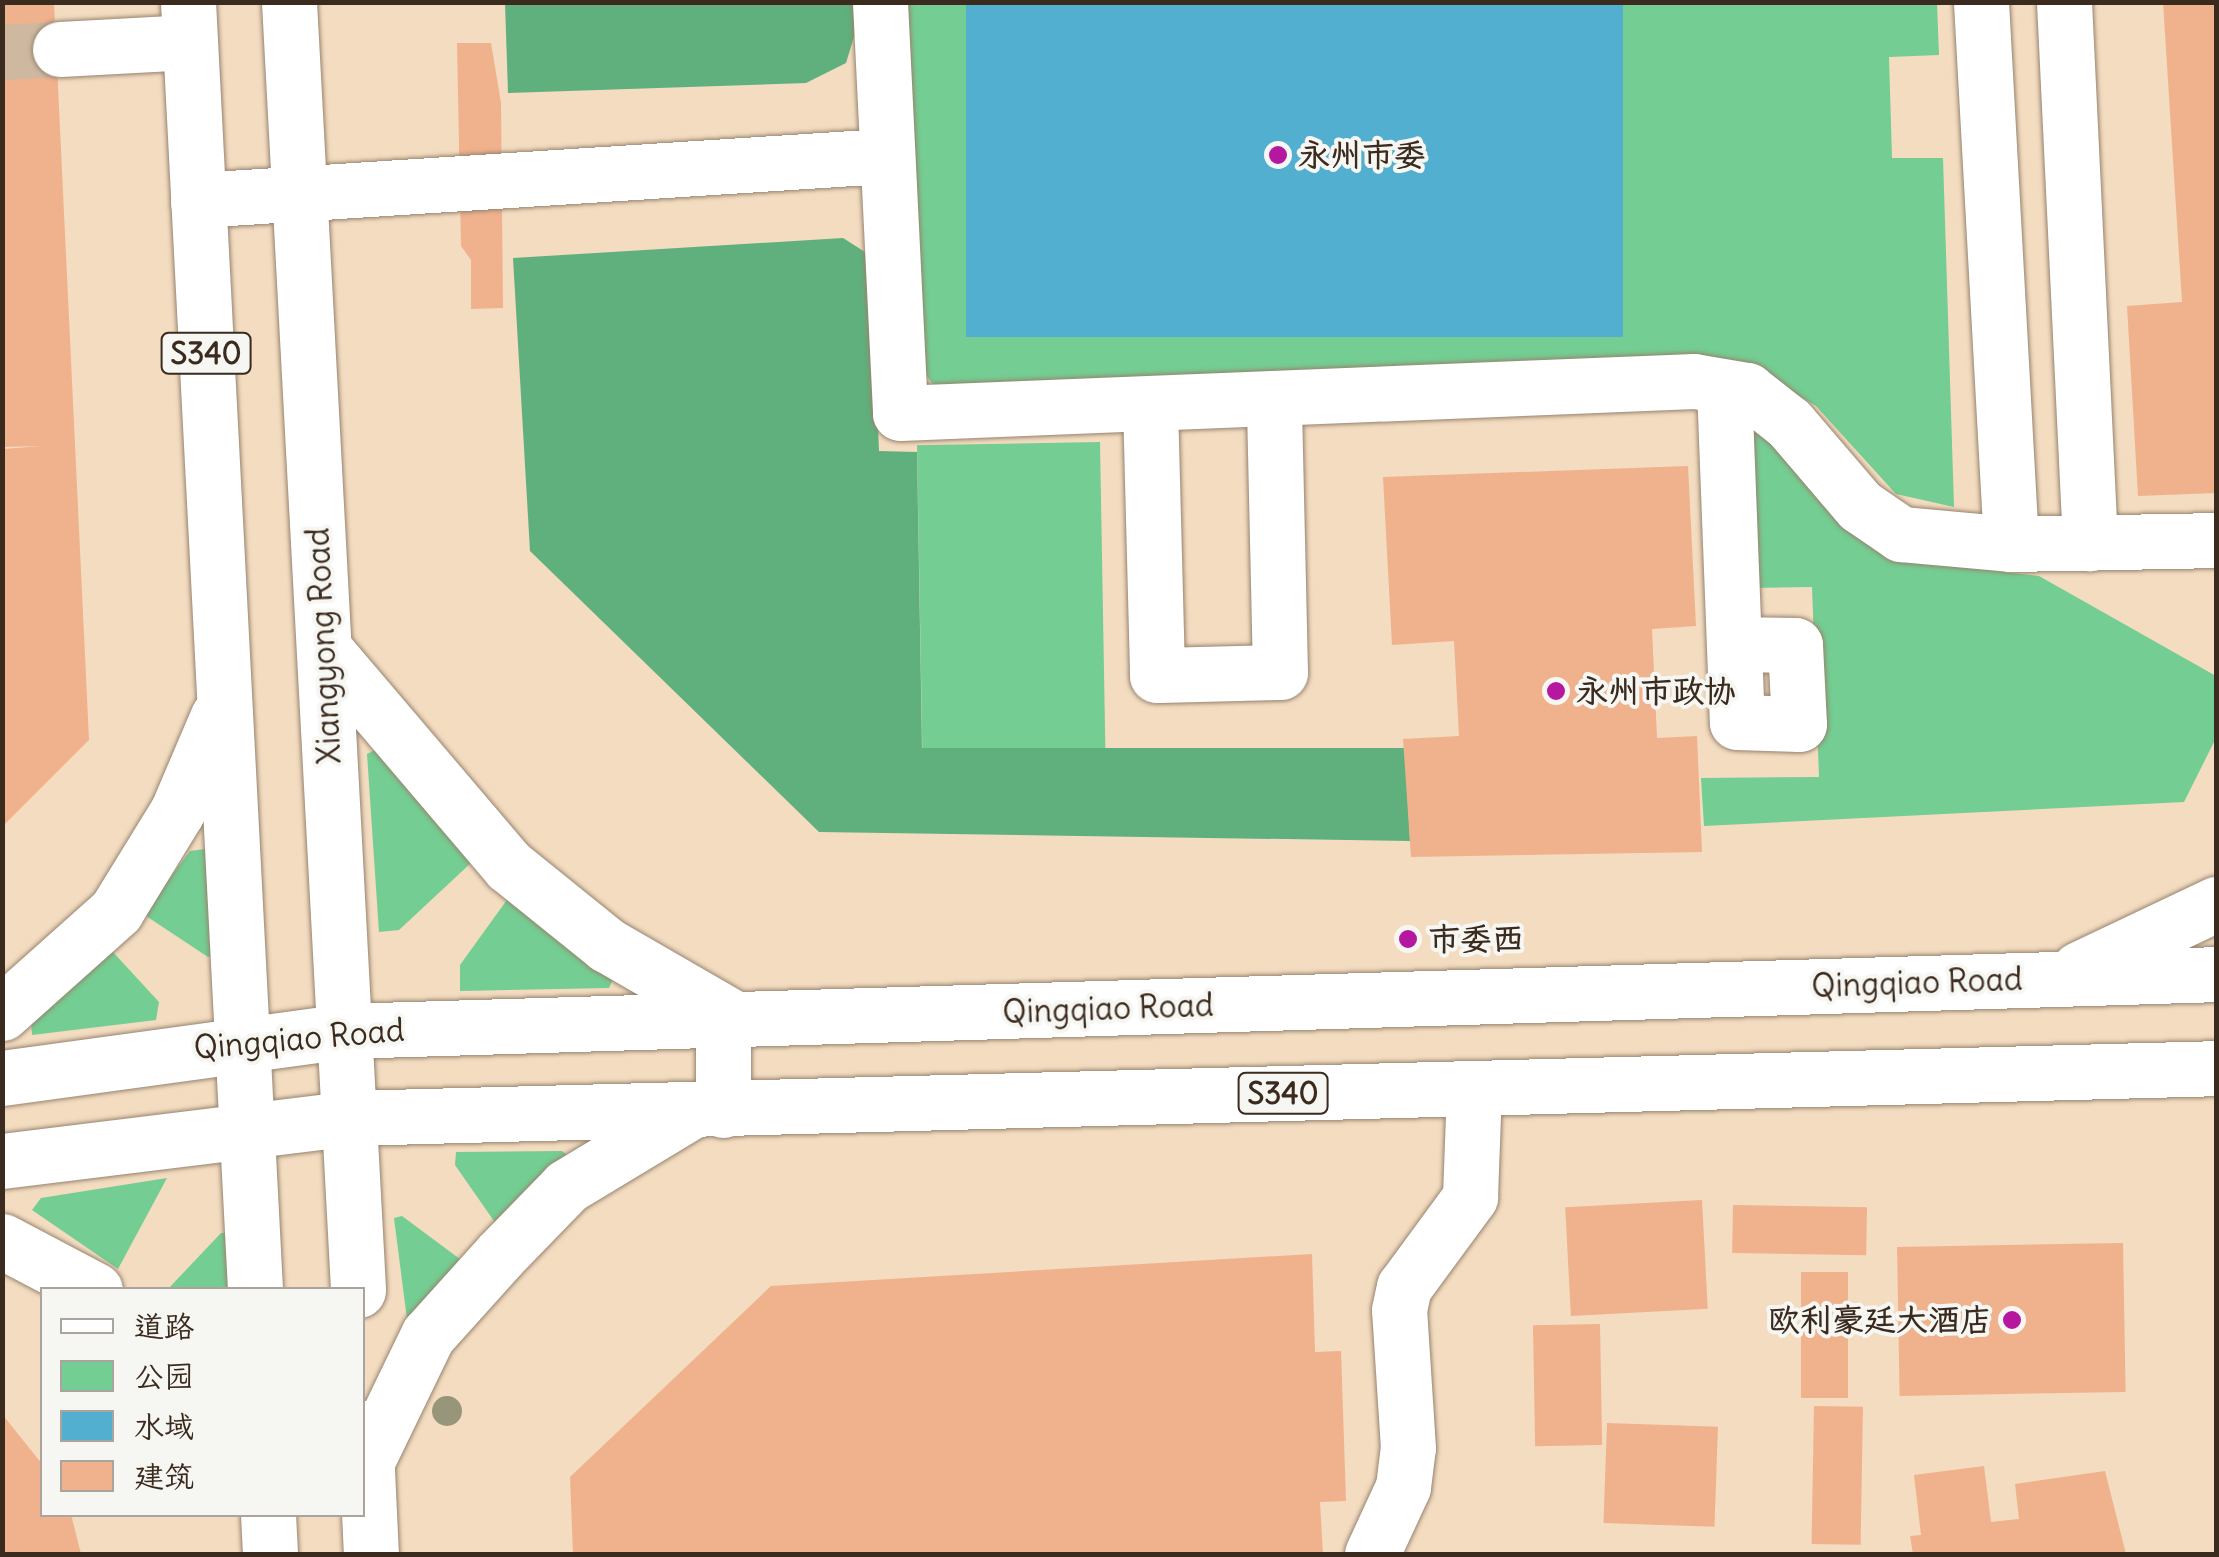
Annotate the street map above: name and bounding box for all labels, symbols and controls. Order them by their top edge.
place label: 永州市委 [1298,136,1426,174]
marker: 永州市委 [1267,144,1289,166]
road number: S340 [158,328,254,378]
street label: Xiangyong Road [299,527,349,765]
place label: 永州市政协 [1576,672,1736,710]
marker: 永州市政协 [1545,680,1567,702]
place label: 市委西 [1428,920,1524,958]
marker: 市委西 [1397,928,1419,950]
street label: Qingqiao Road [1811,960,2023,1006]
street label: Qingqiao Road [1002,986,1214,1032]
street label: Qingqiao Road [192,1011,406,1067]
road number: S340 [1236,1068,1330,1118]
legend [40,1287,365,1517]
place label: 欧利豪廷大酒店 [1768,1301,1992,1339]
text: 道路 [134,1307,194,1345]
marker: 欧利豪廷大酒店 [2001,1309,2023,1331]
text: 公园 [134,1357,194,1395]
text: 水域 [134,1407,194,1445]
text: 建筑 [134,1457,194,1495]

